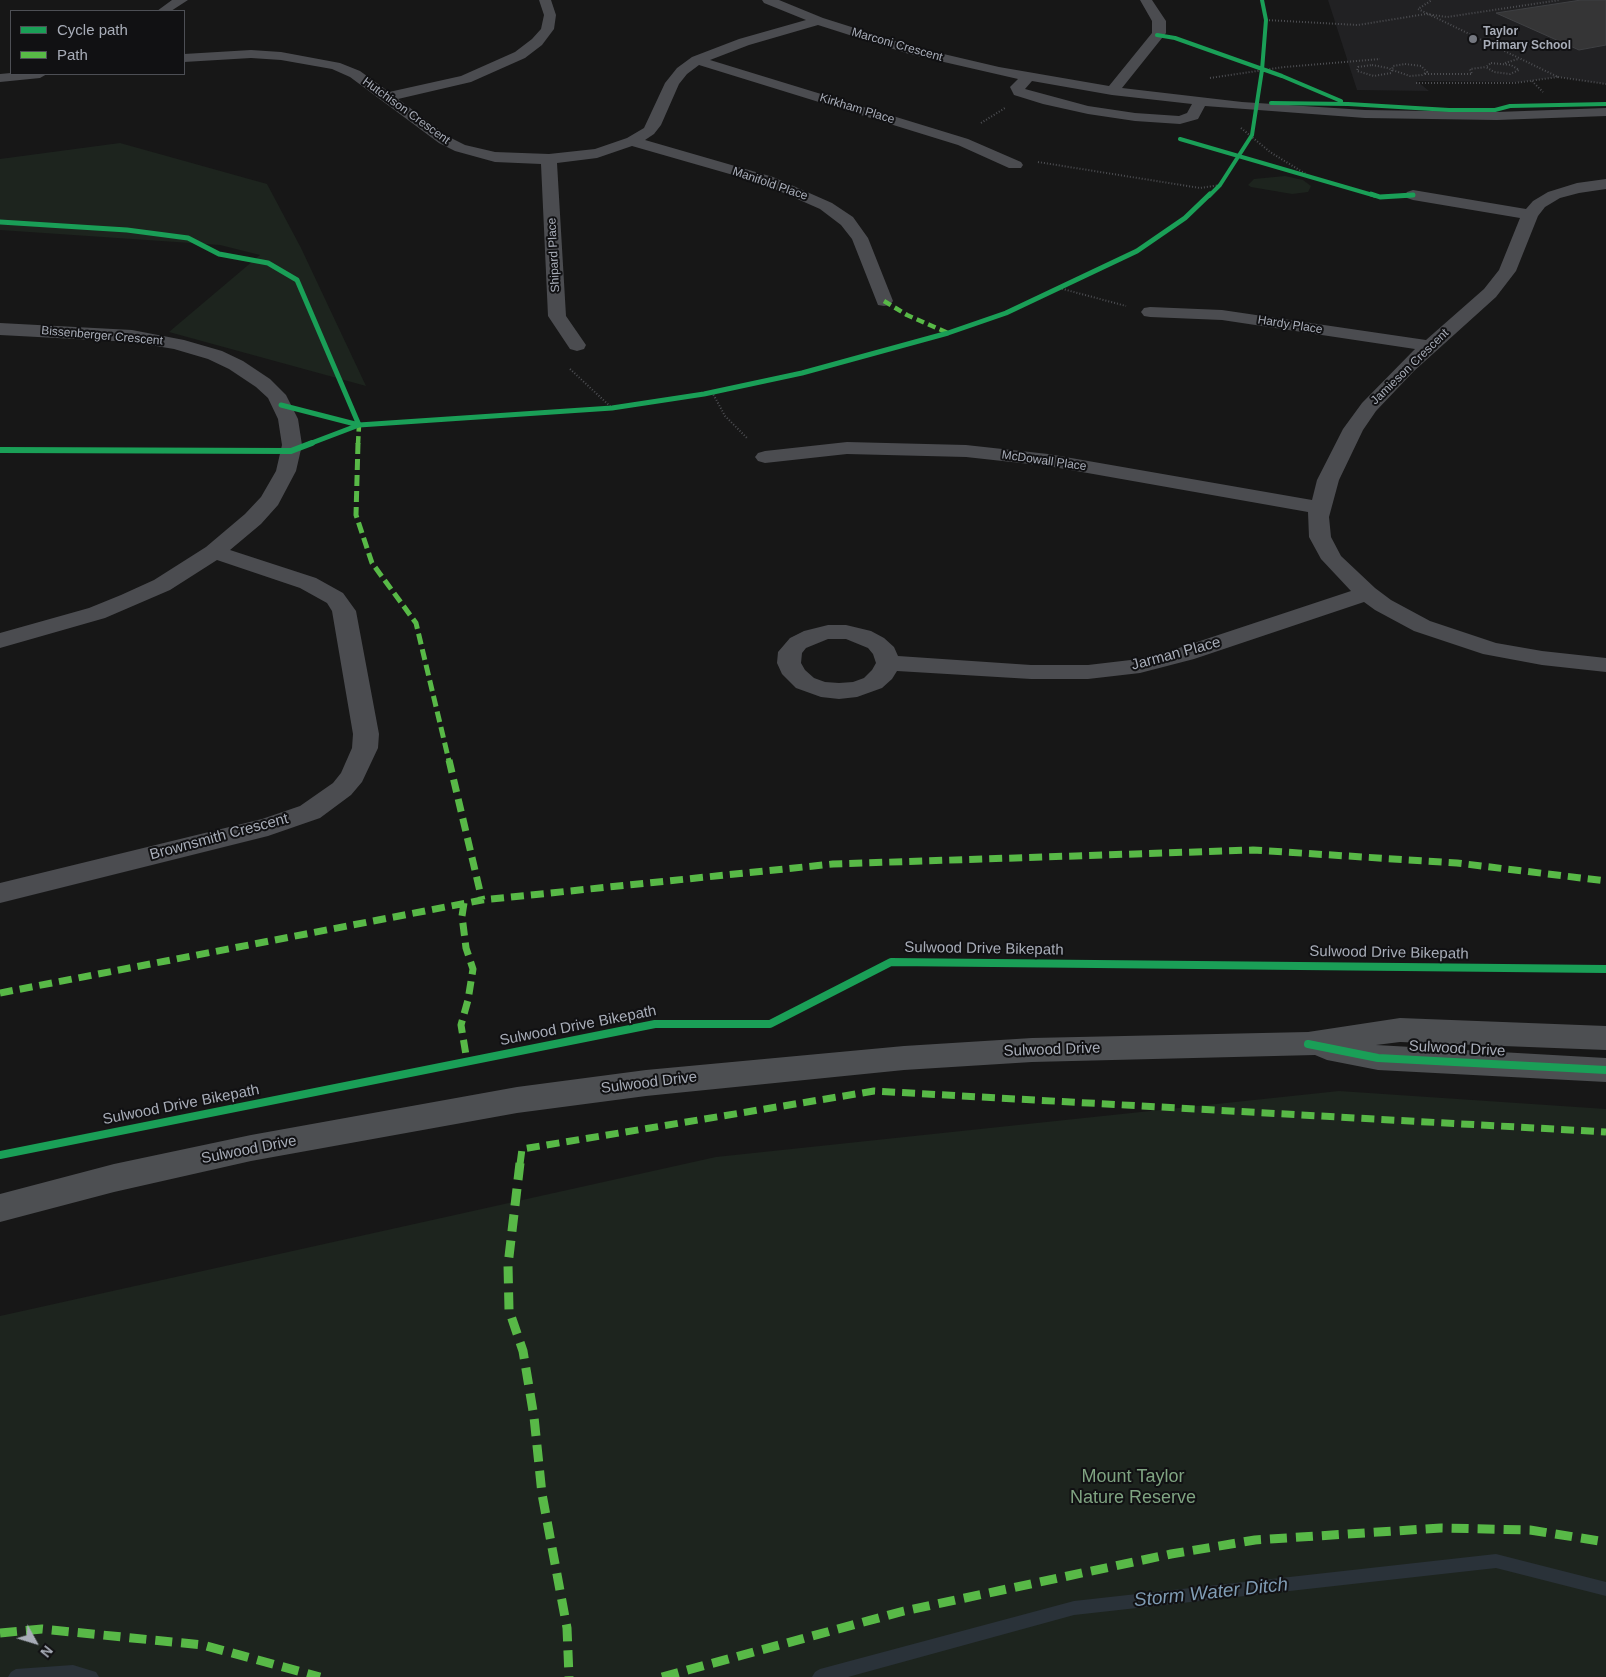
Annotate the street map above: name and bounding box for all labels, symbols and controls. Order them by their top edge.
legend [10,10,185,75]
text: Cycle path [57,21,128,38]
street label: Marconi Crescent [850,25,944,65]
place label: Taylor Primary School [1483,25,1571,53]
marker: Taylor Primary School [1467,33,1479,45]
text: Path [57,46,88,63]
street label: Hutchison Crescent [359,74,453,148]
street label: Kirkham Place [818,91,896,127]
street label: Manifold Place [730,164,810,204]
street label: Shipard Place [545,217,563,293]
street label: Hardy Place [1257,313,1323,337]
street label: Bissenberger Crescent [41,324,163,348]
street label: Jamieson Crescent [1368,326,1452,408]
street label: McDowall Place [1001,448,1087,474]
street label: Jarman Place [1129,633,1223,675]
street label: Brownsmith Crescent [148,810,290,864]
street label: Sulwood Drive Bikepath [904,939,1064,959]
street label: Sulwood Drive Bikepath [1309,943,1469,963]
street label: Sulwood Drive Bikepath [498,1002,658,1050]
street label: Sulwood Drive [1408,1037,1506,1061]
street label: Sulwood Drive [1003,1039,1101,1061]
street label: Sulwood Drive [600,1068,698,1098]
street label: Sulwood Drive Bikepath [101,1081,261,1129]
street label: Sulwood Drive [200,1132,298,1168]
park label: Mount Taylor Nature Reserve [1070,1466,1196,1508]
water label: Storm Water Ditch [1133,1574,1289,1612]
north arrow [10,1617,60,1667]
text: N [37,1642,56,1660]

